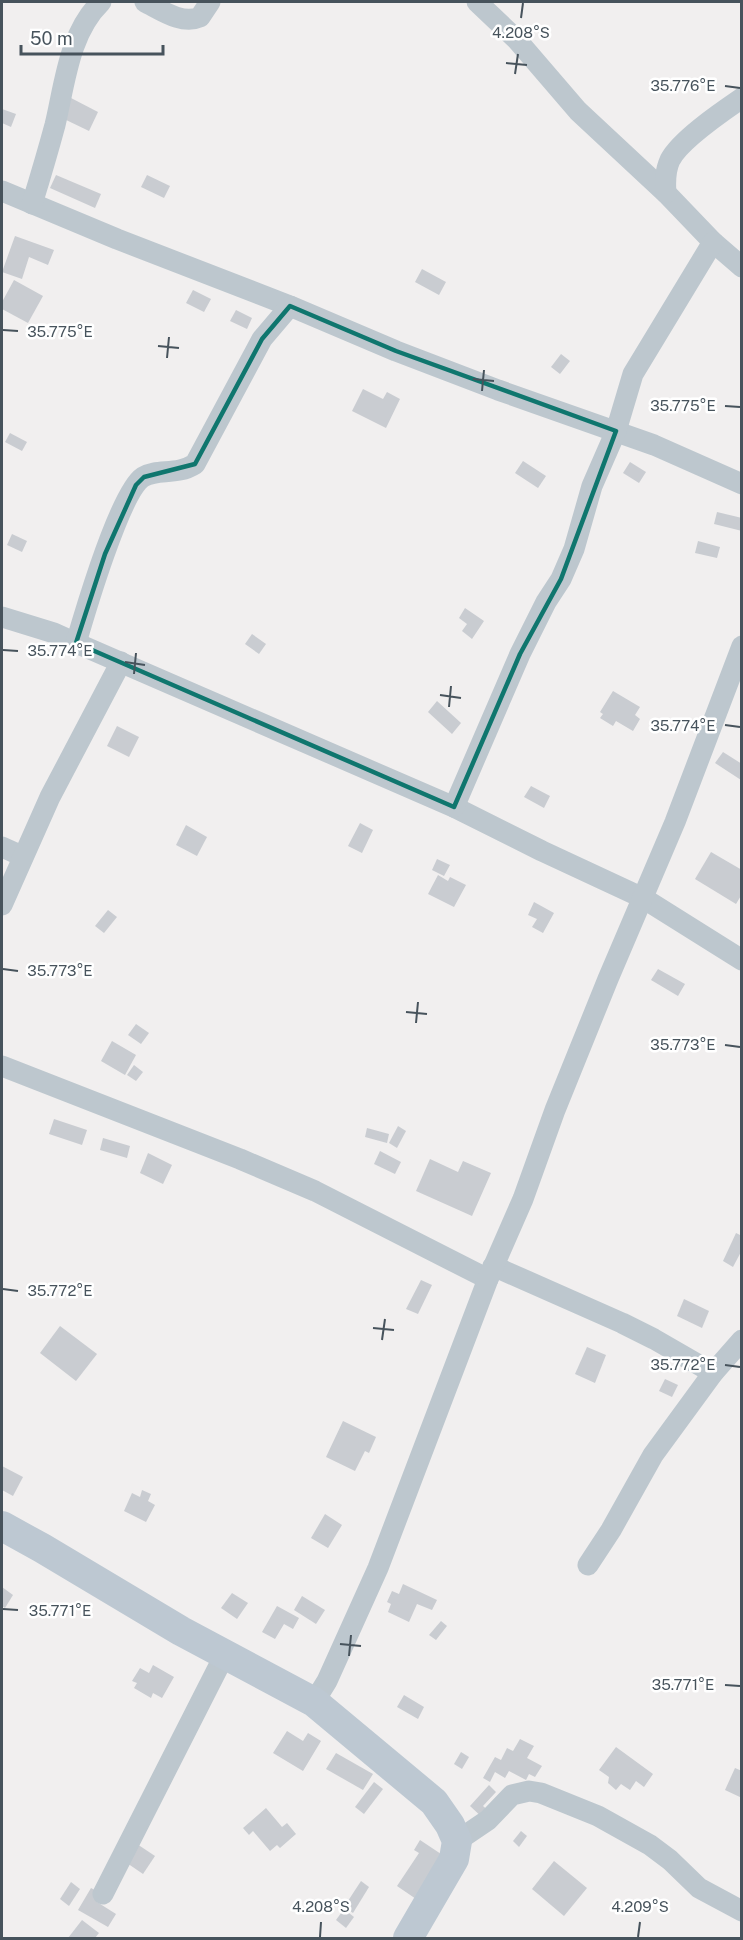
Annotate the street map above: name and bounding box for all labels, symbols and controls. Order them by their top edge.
scale bar [21,18,164,56]
text: 4.208°S [492,24,550,41]
text: 50 m [30,28,73,49]
text: 35.776°E [650,77,716,94]
text: 35.775°E [27,323,93,340]
text: 35.775°E [650,397,716,414]
text: 35.774°E [27,642,93,659]
text: 35.774°E [650,717,716,734]
text: 35.773°E [27,962,93,979]
text: 35.773°E [650,1036,716,1053]
text: 35.772°E [27,1282,93,1299]
text: 35.772°E [650,1356,716,1373]
text: 35.771°E [29,1602,91,1619]
text: 35.771°E [652,1676,714,1693]
text: 4.208°S [292,1898,350,1915]
text: 4.209°S [611,1898,669,1915]

